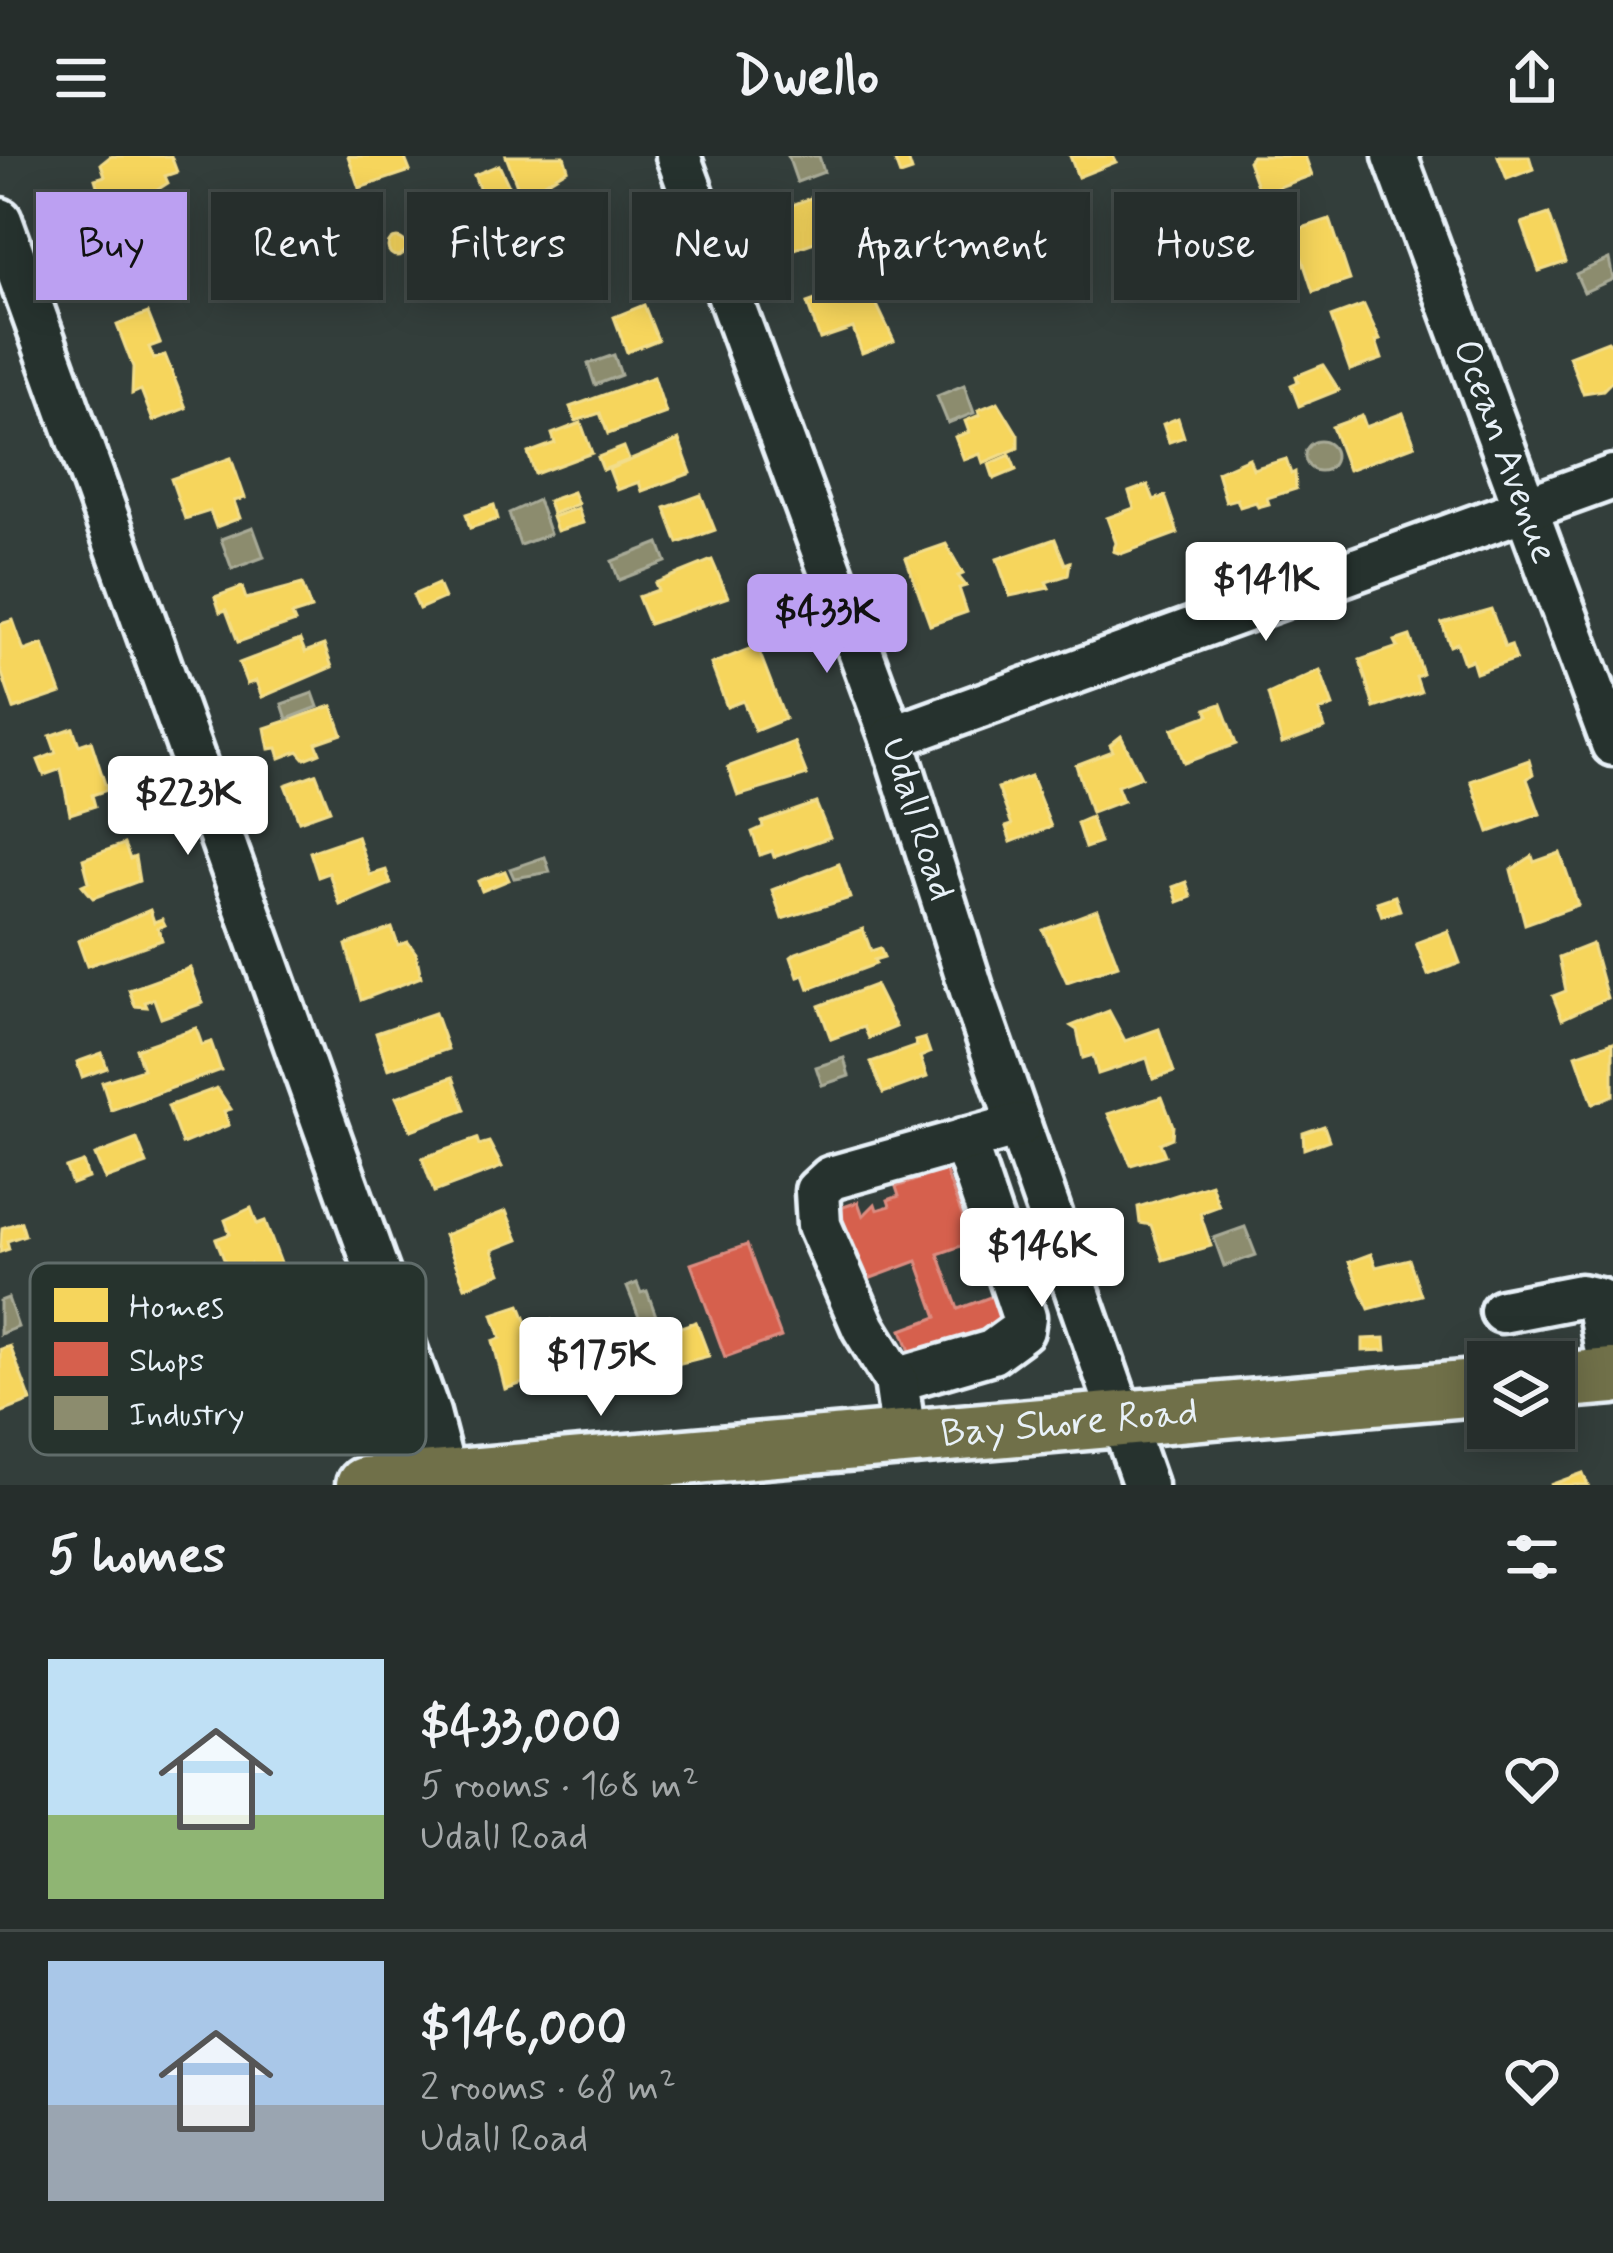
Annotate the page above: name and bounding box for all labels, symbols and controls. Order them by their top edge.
text: Dwello [734,43,879,114]
icon: menu [48,45,114,111]
icon: share [1499,45,1565,111]
chip: Buy [36,192,187,300]
chip: Rent [211,192,383,300]
chip: Filters [407,192,608,300]
chip: New [632,192,791,300]
chip: Apartment [815,192,1090,300]
chip: House [1114,192,1297,300]
street label: Ocean Avenue [1440,332,1569,571]
pin: $141K [1182,542,1350,644]
text: $141K [1213,555,1319,606]
pin: $433K [743,574,911,676]
text: $433K [774,587,880,638]
street label: Udall Road [868,731,967,907]
pin: $223K [104,756,272,858]
text: $223K [135,769,241,820]
pin: $146K [958,1208,1126,1310]
text: $146K [987,1221,1097,1272]
legend [30,1263,426,1455]
text: Homes [129,1286,224,1330]
pin: $175K [517,1317,685,1419]
text: $175K [546,1330,656,1381]
text: Shops [129,1340,204,1384]
map controls [1467,1341,1575,1449]
button: layers [1467,1341,1575,1449]
street label: Bay Shore Road [939,1387,1200,1460]
text: Industry [129,1394,245,1438]
text: 5 homes [48,1524,226,1590]
icon: filters [1499,1524,1565,1590]
text: $433,000 [420,1695,621,1761]
icon: home [144,1707,288,1851]
icon: heart [1499,1746,1565,1812]
text: 5 rooms · 168 m² [420,1761,699,1812]
text: Udall Road [420,1812,588,1863]
text: $146,000 [420,1997,627,2063]
icon: home [144,2009,288,2153]
icon: heart [1499,2048,1565,2114]
text: 2 rooms · 68 m² [420,2063,676,2114]
text: Udall Road [420,2114,588,2165]

